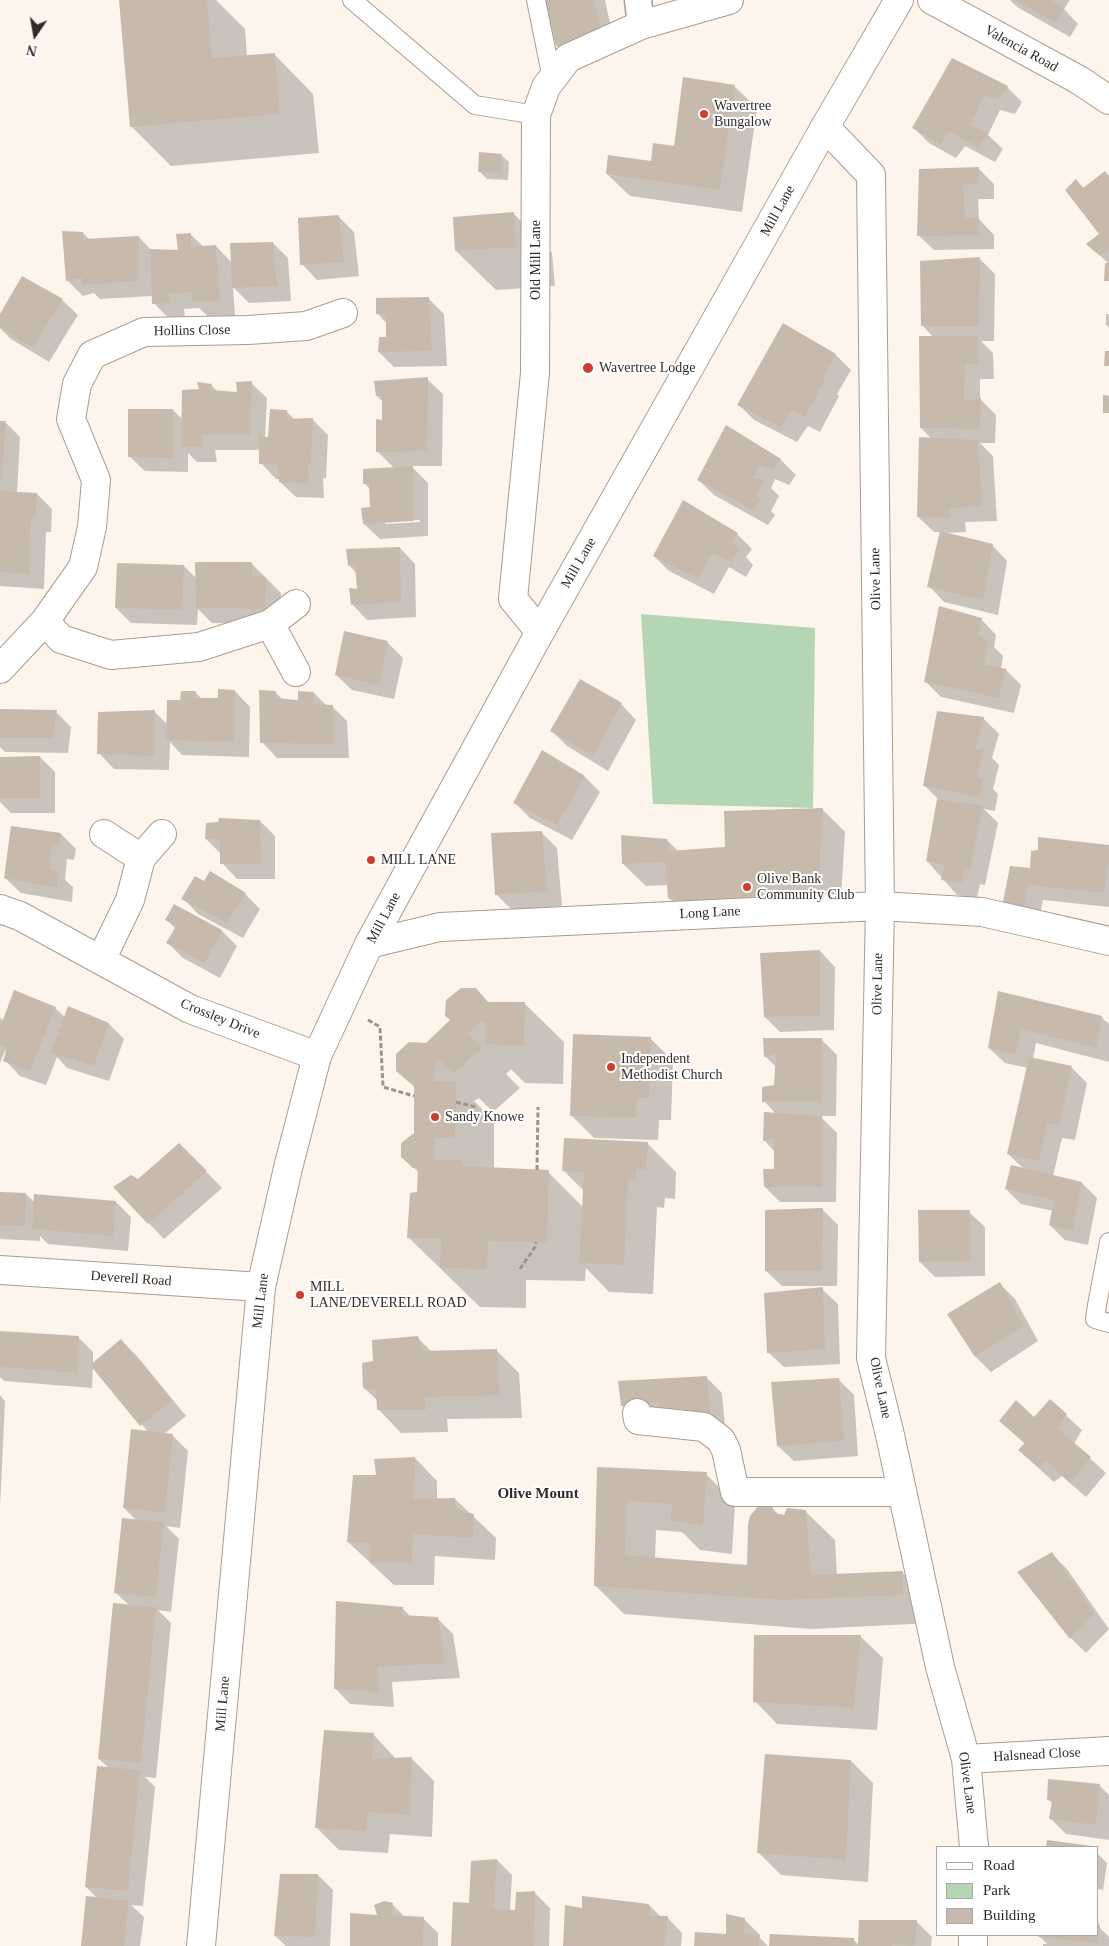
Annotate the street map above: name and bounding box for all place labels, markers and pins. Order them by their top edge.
place label: Wavertree Bungalow [714,98,772,130]
marker: Wavertree Bungalow [698,108,710,120]
place label: Wavertree Lodge [599,360,695,376]
marker: Wavertree Lodge [581,361,595,375]
place label: MILL LANE [381,852,456,868]
marker: MILL LANE [365,854,377,866]
place label: Olive Bank Community Club [757,871,855,904]
marker: Olive Bank Community Club [741,881,753,893]
place label: Independent Methodist Church [621,1051,722,1084]
marker: Independent Methodist Church [605,1061,617,1073]
place label: Sandy Knowe [445,1109,524,1125]
marker: Sandy Knowe [429,1111,441,1123]
place label: MILL LANE/DEVERELL ROAD [310,1279,467,1311]
marker: MILL LANE/DEVERELL ROAD [294,1289,306,1301]

